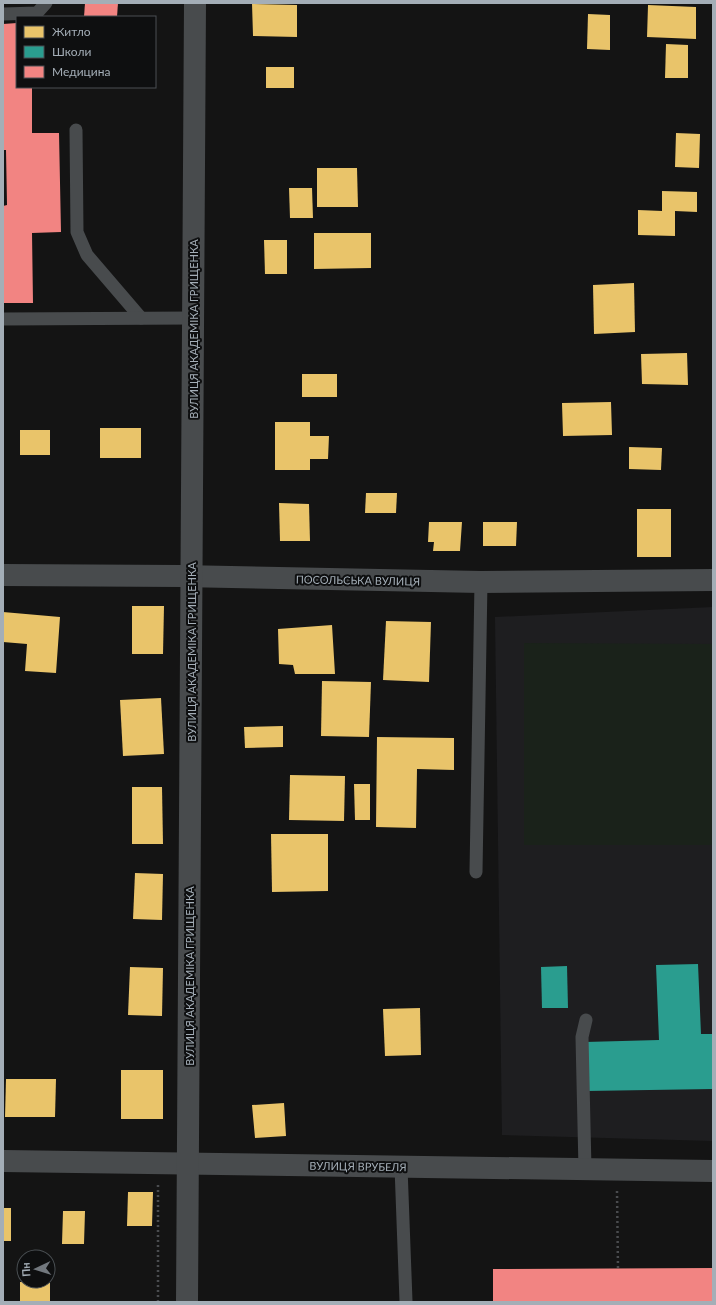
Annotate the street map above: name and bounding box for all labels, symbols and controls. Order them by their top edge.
legend [16,16,156,88]
text: Житло [52,24,91,39]
text: Школи [52,44,91,59]
text: Медицина [52,64,110,79]
street label: ВУЛИЦЯ АКАДЕМІКА ГРИЩЕНКА [187,239,200,419]
street label: ВУЛИЦЯ АКАДЕМІКА ГРИЩЕНКА [185,562,198,742]
street label: ПОСОЛЬСЬКА ВУЛИЦЯ [296,572,420,588]
street label: ВУЛИЦЯ АКАДЕМІКА ГРИЩЕНКА [183,886,196,1066]
street label: ВУЛИЦЯ ВРУБЕЛЯ [309,1159,407,1173]
north arrow [16,1249,56,1289]
text: Пн [19,1262,33,1277]

